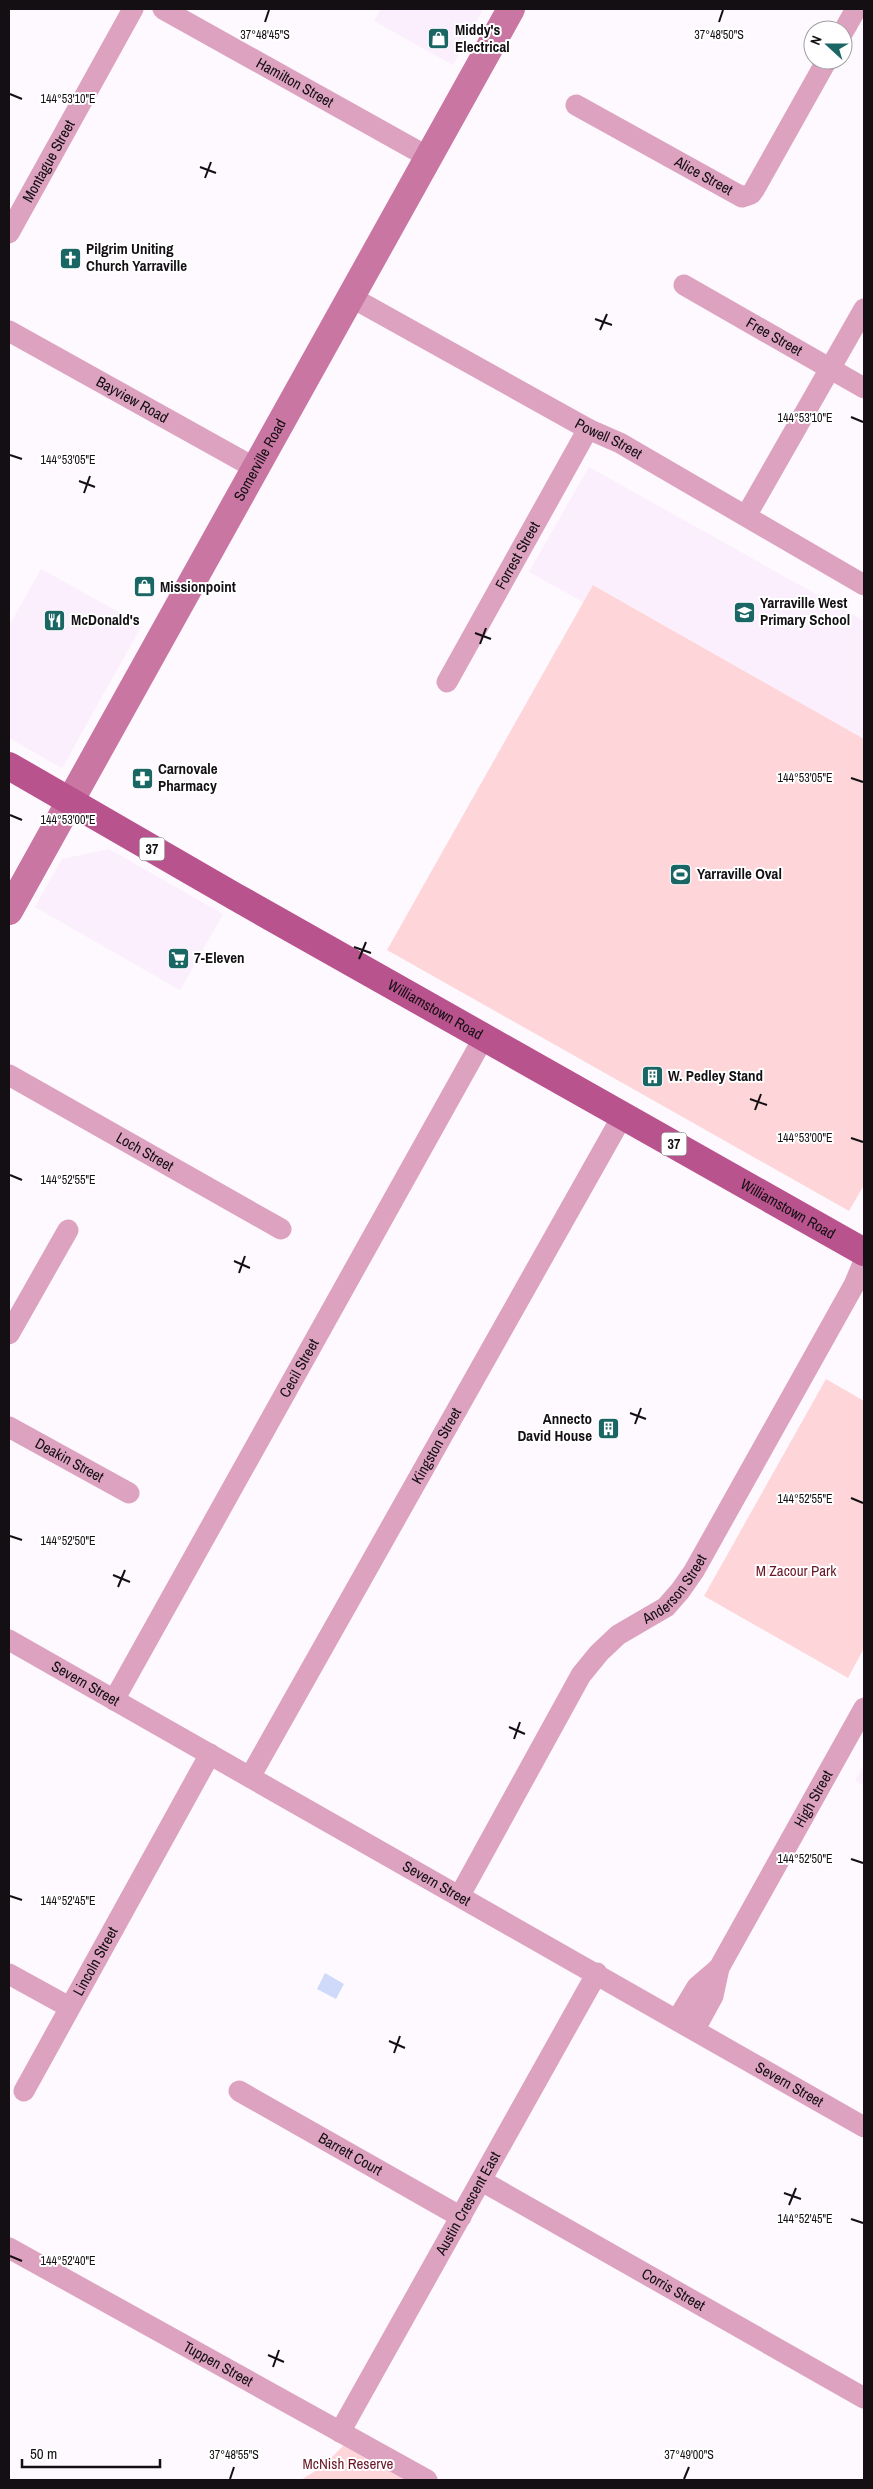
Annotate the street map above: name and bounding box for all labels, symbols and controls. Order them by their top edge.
place label: Middy's Electrical [455,19,510,57]
north arrow [803,20,853,70]
text: 37°48'45"S [240,27,290,43]
shop icon: Middy's Electrical [427,27,451,51]
text: 37°48'50"S [694,27,744,43]
text: N [806,33,826,47]
street label: Hamilton Street [253,52,338,112]
text: 144°53'10"E [40,91,96,107]
street label: Montague Street [17,116,80,206]
street label: Alice Street [670,150,737,200]
place label: Pilgrim Uniting Church Yarraville [86,238,187,276]
church icon: Pilgrim Uniting Church Yarraville [58,246,82,270]
street label: Free Street [743,312,807,361]
street label: Bayview Road [93,371,172,428]
text: 144°53'10"E [777,410,833,426]
street label: Powell Street [571,413,647,464]
street label: Somerville Road [228,415,291,505]
text: 144°53'05"E [40,452,96,468]
street label: Forrest Street [490,517,545,593]
shop icon: Missionpoint [132,575,156,599]
place label: Missionpoint [160,576,236,597]
place label: Yarraville West Primary School [760,592,850,630]
school or university icon: Yarraville West Primary School [732,600,756,624]
restaurant icon: McDonald's [43,608,67,632]
place label: McDonald's [71,609,140,630]
place label: Carnovale Pharmacy [158,758,218,796]
pharmacy icon: Carnovale Pharmacy [130,766,154,790]
text: 144°53'05"E [777,770,833,786]
text: 144°53'00"E [40,812,96,828]
road number: 37 [140,838,164,861]
sports icon: Yarraville Oval [669,862,693,886]
place label: Yarraville Oval [697,863,782,884]
supermarket icon: 7-Eleven [166,946,190,970]
place label: 7-Eleven [194,947,245,968]
street label: Williamstown Road [384,974,487,1045]
building icon: W. Pedley Stand [640,1064,664,1088]
place label: W. Pedley Stand [668,1065,763,1086]
street label: Loch Street [112,1127,178,1176]
text: 144°53'00"E [777,1130,833,1146]
road number: 37 [662,1132,686,1156]
text: 144°52'55"E [40,1172,96,1188]
street label: Williamstown Road [737,1173,839,1244]
street label: Cecil Street [274,1334,324,1401]
street label: Kingston Street [406,1403,466,1488]
place label: Annecto David House [517,1408,592,1446]
building icon: Annecto David House [596,1416,620,1440]
street label: Deakin Street [32,1432,108,1487]
text: 144°52'55"E [777,1491,833,1507]
text: 144°52'50"E [40,1533,96,1549]
street label: Anderson Street [637,1550,712,1629]
park label: M Zacour Park [756,1560,837,1581]
street label: Severn Street [48,1655,124,1711]
street label: High Street [789,1766,838,1831]
text: 144°52'50"E [777,1851,833,1867]
street label: Severn Street [399,1855,475,1911]
text: 144°52'45"E [40,1893,96,1909]
street label: Lincoln Street [68,1922,123,2000]
street label: Severn Street [752,2056,828,2112]
street label: Barrett Court [315,2127,387,2181]
street label: Austin Crescent East [430,2147,505,2260]
text: 144°52'45"E [777,2211,833,2227]
text: 144°52'40"E [40,2253,96,2269]
street label: Corris Street [638,2263,710,2316]
street label: Tuppen Street [179,2336,257,2392]
scale bar [22,2436,160,2468]
text: 50 m [30,2443,57,2464]
text: 37°48'55"S [209,2447,259,2463]
text: 37°49'00"S [664,2447,714,2463]
park label: McNish Reserve [303,2453,394,2474]

